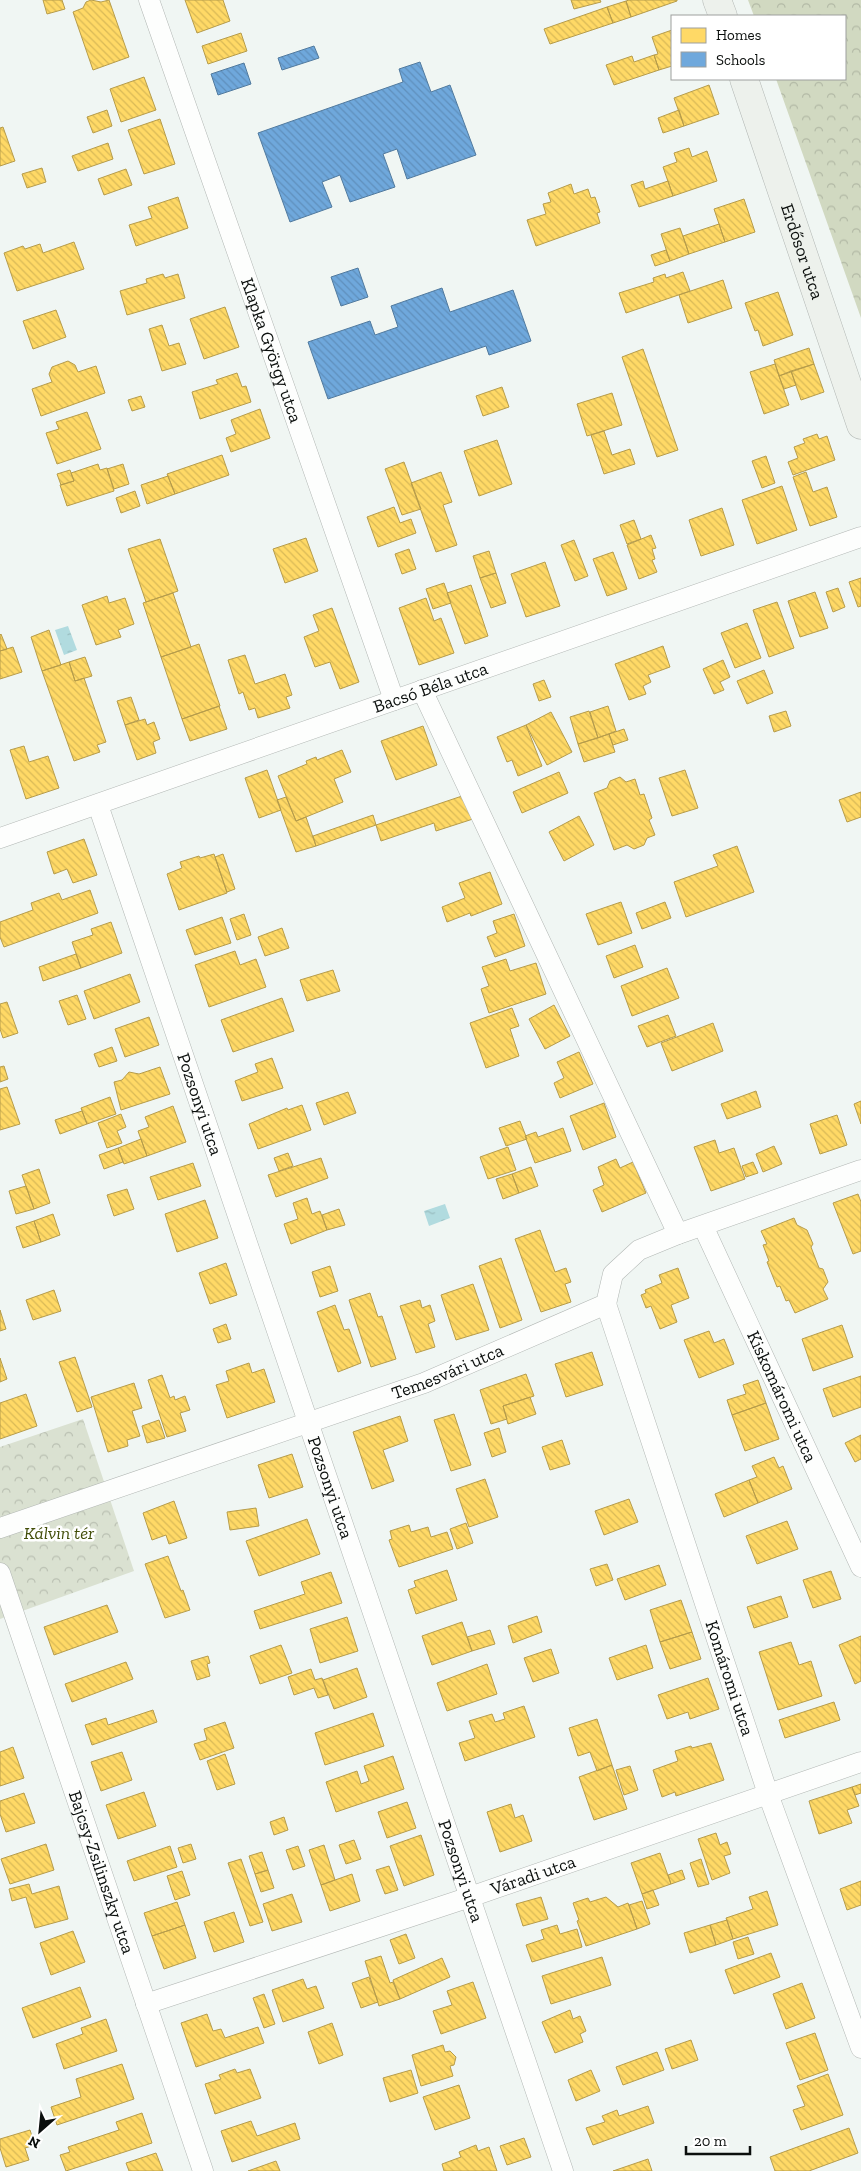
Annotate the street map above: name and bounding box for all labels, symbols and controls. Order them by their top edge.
legend [671,15,846,80]
text: Homes [716,26,761,44]
text: Schools [716,51,765,69]
street label: Erdősor utca [776,201,829,302]
street label: Klapka György utca [236,275,307,426]
street label: Bacsó Béla utca [370,657,491,718]
street label: Pozsonyi utca [172,1050,228,1158]
street label: Kiskomáromi utca [742,1327,822,1466]
street label: Temesvári utca [389,1339,507,1404]
street label: Pozsonyi utca [303,1433,358,1542]
park label: Kálvin tér [24,1522,95,1544]
street label: Komáromi utca [700,1618,759,1739]
street label: Bajcsy-Zsilinszky utca [64,1788,140,1957]
street label: Pozsonyi utca [433,1817,489,1925]
street label: Váradi utca [487,1850,579,1900]
north arrow [15,2106,65,2156]
scale bar [686,2124,750,2156]
text: N [25,2132,43,2152]
text: 20 m [694,2132,727,2150]

